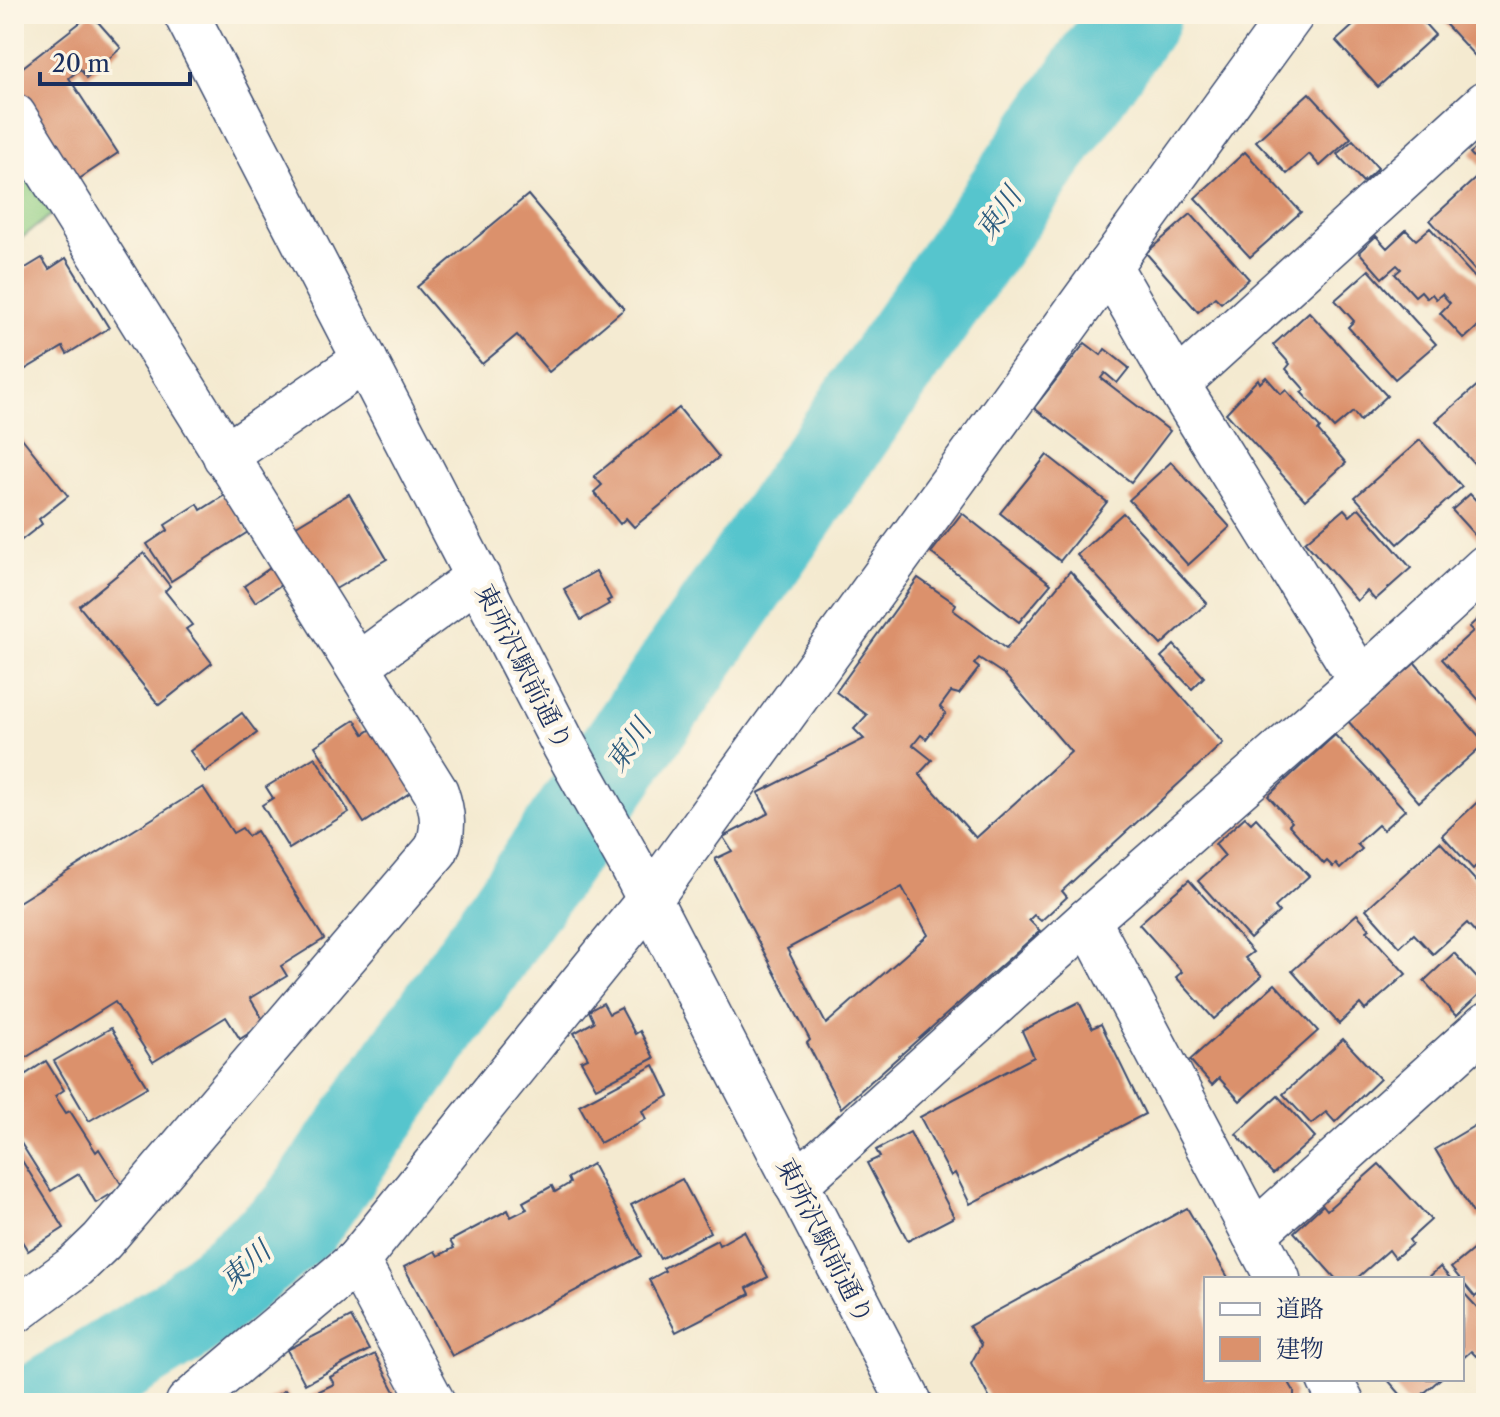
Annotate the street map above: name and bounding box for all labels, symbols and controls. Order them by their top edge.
scale bar [40,36,190,86]
text: 20 m [52,49,110,78]
water label: 東川 [968,178,1030,246]
street label: 東所沢駅前通り [468,579,580,755]
water label: 東川 [598,710,660,778]
street label: 東所沢駅前通り [769,1153,881,1329]
water label: 東川 [213,1232,280,1296]
legend [1204,1277,1464,1381]
text: 道路 [1276,1294,1324,1323]
text: 建物 [1276,1334,1324,1363]

